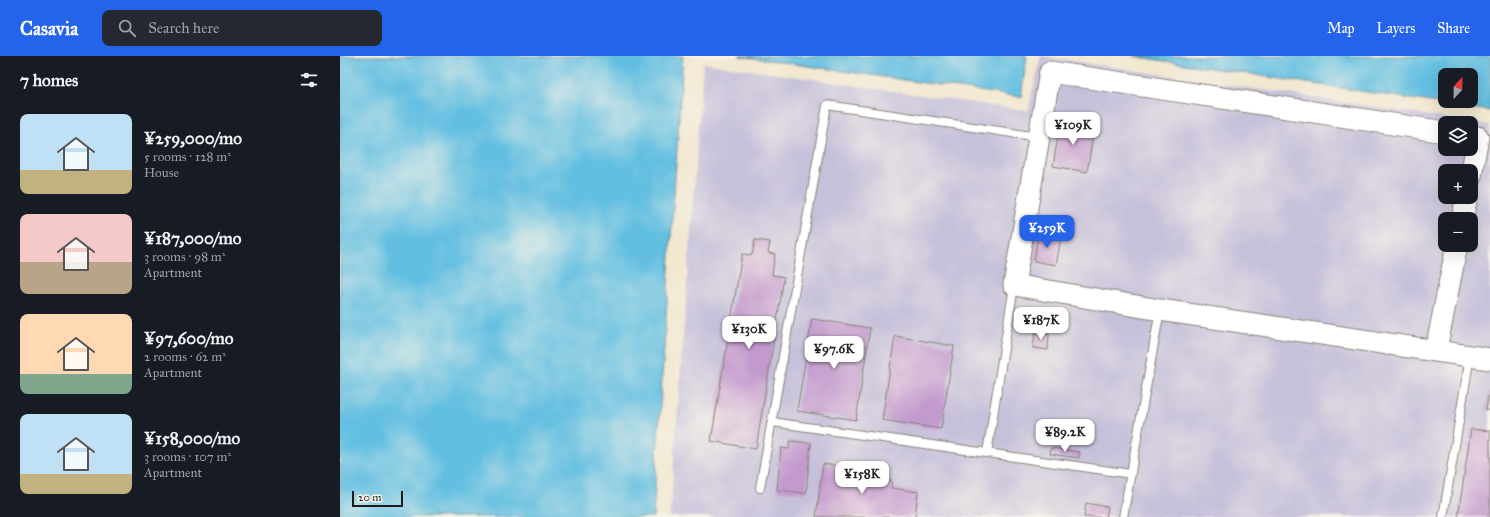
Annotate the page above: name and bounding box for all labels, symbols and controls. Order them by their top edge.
search box [102,10,382,46]
text: Casavia [20,17,78,40]
icon: search [116,17,138,39]
text: Search here [148,19,219,37]
text: Map [1327,20,1355,37]
text: Layers [1377,20,1415,37]
text: Share [1437,20,1470,37]
north arrow [1438,68,1478,108]
map controls [1438,68,1478,252]
icon: filters [298,69,320,91]
text: 7 homes [20,70,78,91]
pin: ¥109K [1045,112,1101,146]
button: layers [1438,116,1478,156]
text: ¥109K [1054,117,1092,133]
text: ¥259,000/mo [144,128,242,149]
icon: home [52,130,100,178]
text: 5 rooms · 128 m² [144,149,231,165]
button: + [1438,164,1478,204]
text: House [144,165,179,181]
button: − [1438,212,1478,252]
pin: ¥259K [1019,215,1075,249]
text: ¥259K [1028,220,1066,236]
text: ¥187,000/mo [144,228,241,249]
icon: home [52,230,100,278]
text: 3 rooms · 98 m² [144,249,226,265]
text: Apartment [144,265,202,281]
pin: ¥187K [1013,307,1069,341]
text: ¥187K [1023,312,1059,328]
pin: ¥130K [721,316,777,350]
text: ¥130K [731,321,767,337]
text: ¥97,600/mo [144,328,234,349]
icon: home [52,330,100,378]
pin: ¥97.6K [801,336,867,370]
text: ¥97.6K [814,341,854,357]
text: 2 rooms · 62 m² [144,349,226,365]
text: Apartment [144,365,202,381]
pin: ¥89.2K [1032,419,1098,453]
text: ¥89.2K [1045,424,1085,440]
text: ¥158,000/mo [144,428,240,449]
icon: home [52,430,100,478]
text: 3 rooms · 107 m² [144,449,231,465]
pin: ¥158K [834,461,890,495]
text: Apartment [144,465,202,481]
text: ¥158K [844,466,880,482]
scale bar [352,489,403,508]
text: 20 m [358,491,381,504]

